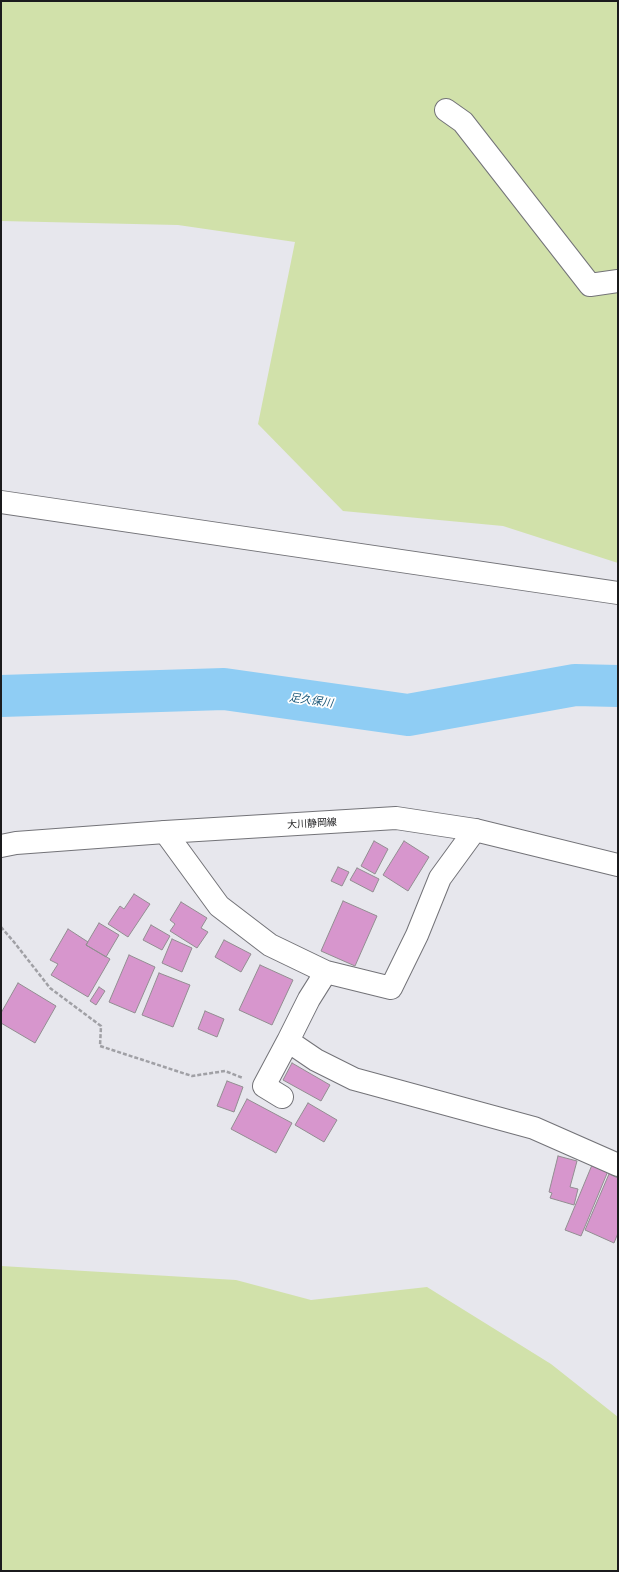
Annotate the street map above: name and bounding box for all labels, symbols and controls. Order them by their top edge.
water label: 足久保川 [288,691,334,711]
street label: 大川静岡線 [287,817,337,831]

